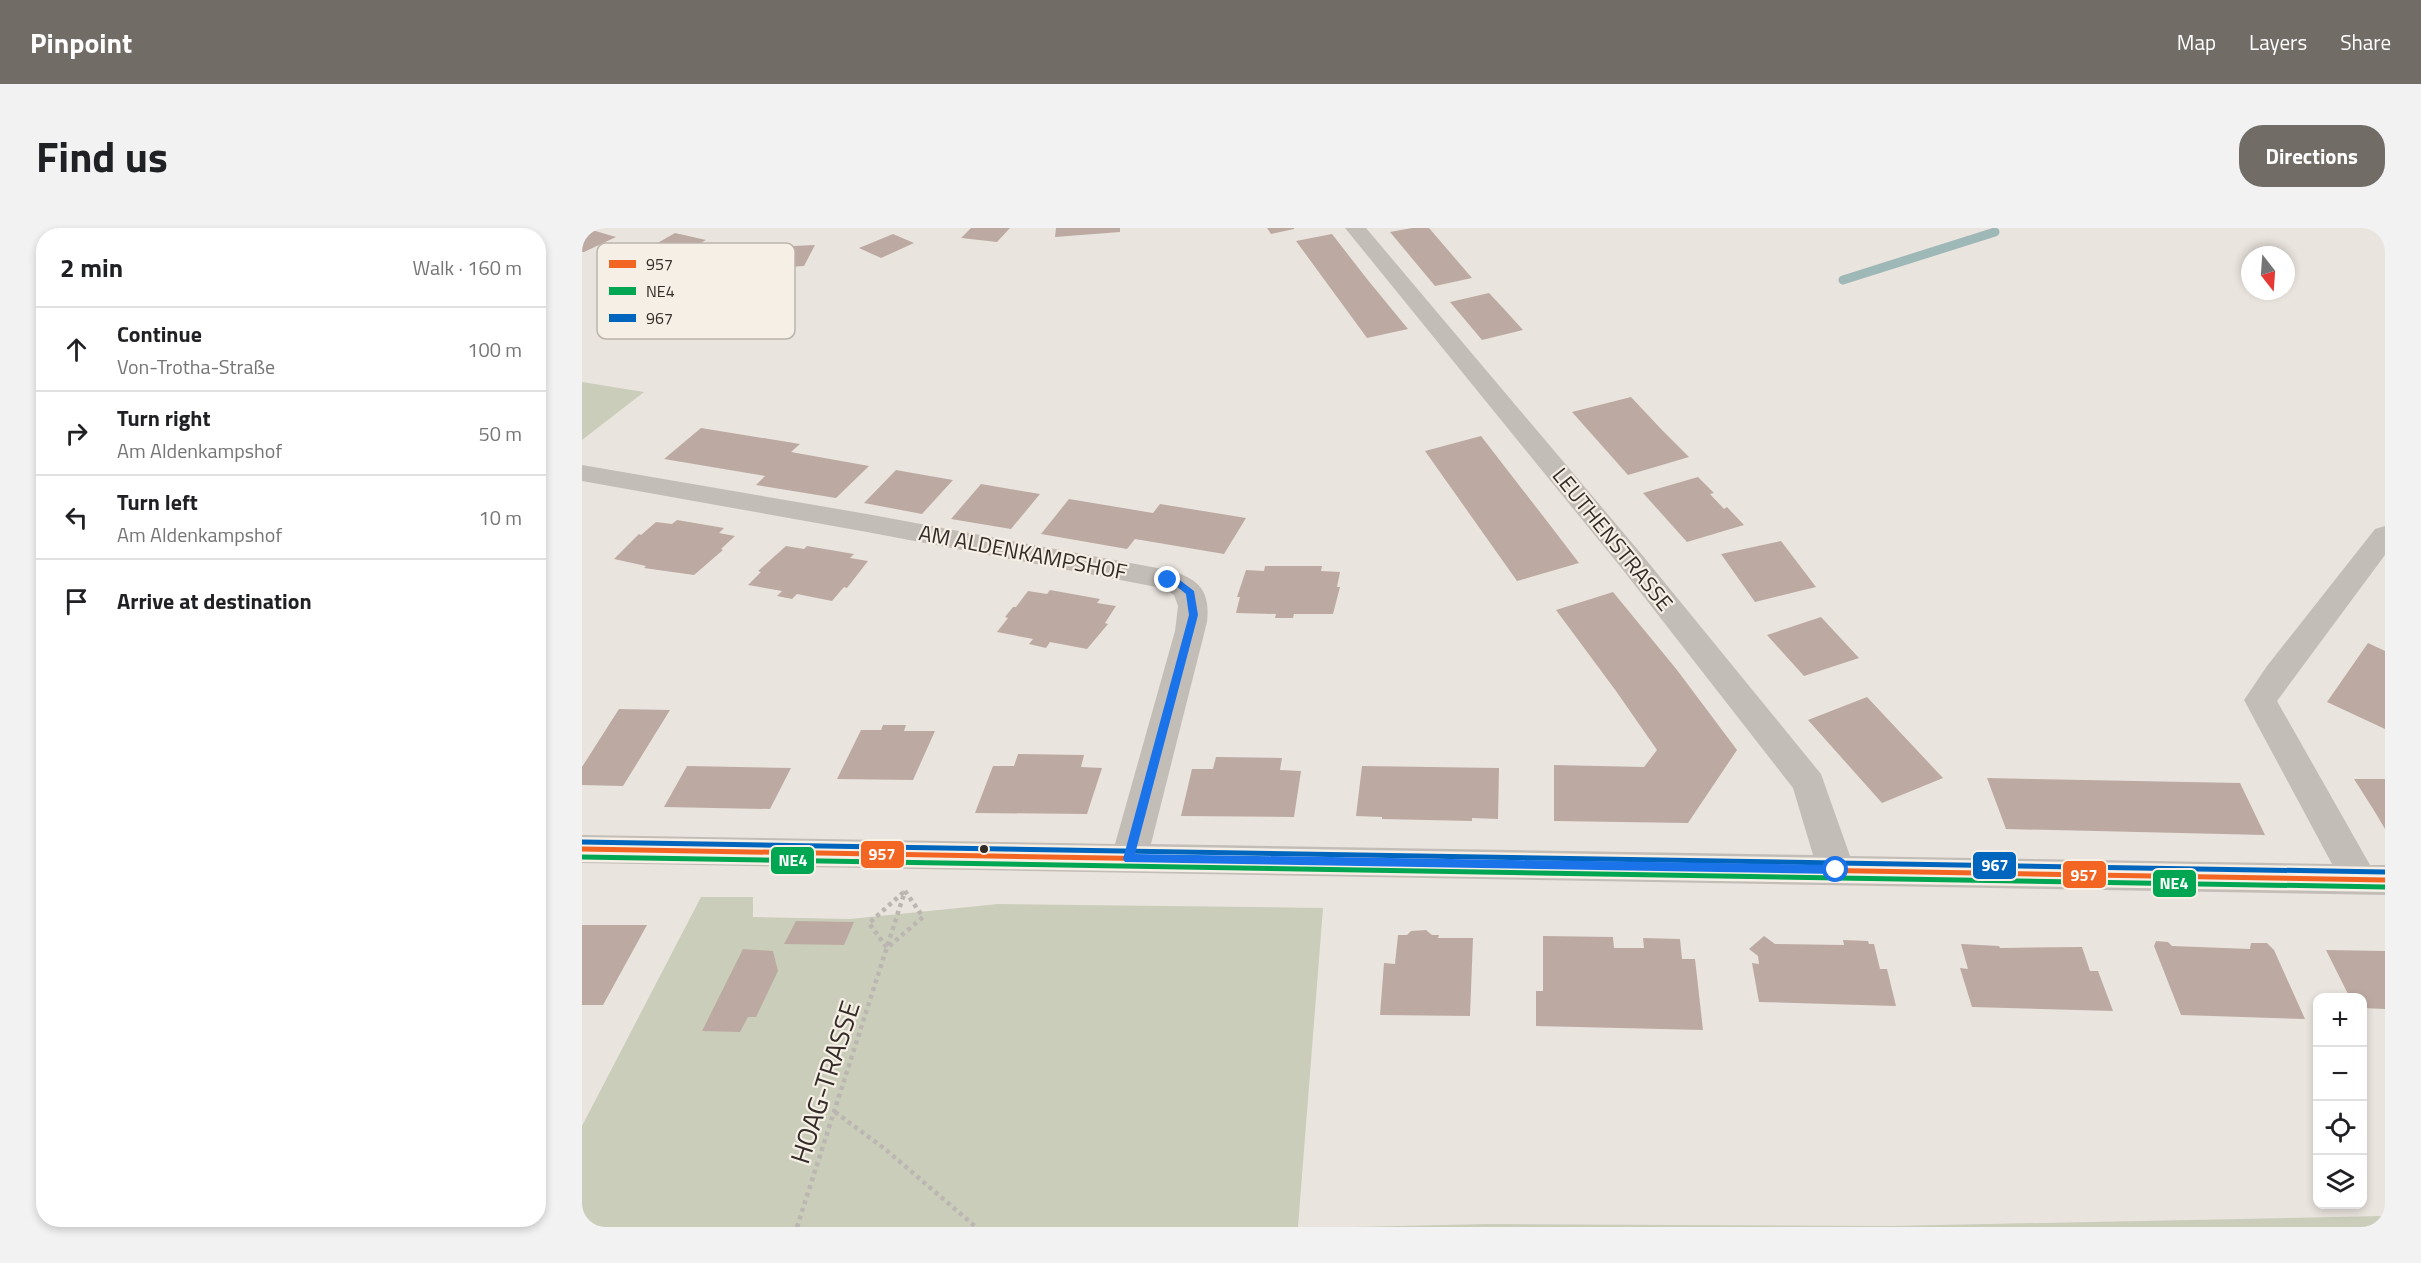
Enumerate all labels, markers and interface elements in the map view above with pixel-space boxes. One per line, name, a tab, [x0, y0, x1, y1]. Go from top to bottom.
text: Pinpoint	[30, 21, 132, 64]
text: Map	[2177, 26, 2216, 58]
text: Layers	[2249, 26, 2307, 58]
text: Share	[2340, 26, 2391, 58]
text: Find us	[36, 124, 168, 188]
button: Directions	[2239, 125, 2385, 187]
legend	[597, 243, 795, 339]
north arrow	[2241, 246, 2295, 300]
text: 2 min	[60, 248, 123, 287]
text: Walk · 160 m	[413, 252, 522, 283]
text: 957	[646, 252, 673, 276]
text: NE4	[646, 279, 675, 303]
text: 967	[646, 306, 673, 330]
text: Continue	[117, 317, 202, 351]
icon: ahead	[60, 333, 93, 366]
text: 100 m	[467, 334, 522, 365]
text: Von-Trotha-Straße	[117, 351, 275, 382]
text: Turn right	[117, 401, 211, 435]
icon: right	[60, 417, 93, 450]
text: 50 m	[478, 418, 522, 449]
text: Am Aldenkampshof	[117, 435, 282, 466]
street label: LEUTHENSTRASSE	[1544, 460, 1682, 618]
text: Turn left	[117, 485, 198, 519]
icon: left	[60, 501, 93, 534]
text: 10 m	[478, 502, 522, 533]
street label: AM ALDENKAMPSHOF	[916, 515, 1130, 589]
text: Am Aldenkampshof	[117, 519, 282, 550]
route end	[1154, 566, 1180, 592]
text: Arrive at destination	[117, 584, 312, 618]
icon: arrive	[60, 585, 93, 618]
line badge: 957	[860, 840, 905, 869]
text: 957	[869, 842, 895, 866]
unlabelled marker	[978, 843, 990, 855]
line badge: NE4	[770, 846, 815, 875]
text: NE4	[779, 848, 807, 872]
line badge: 967	[1972, 851, 2017, 880]
text: 967	[1982, 853, 2008, 877]
route start	[1822, 856, 1848, 882]
line badge: 957	[2062, 860, 2107, 889]
text: 957	[2071, 863, 2097, 887]
line badge: NE4	[2152, 869, 2197, 898]
text: NE4	[2160, 871, 2188, 895]
map controls	[2313, 993, 2367, 1209]
button: +	[2313, 993, 2367, 1047]
street label: HOAG-TRASSE	[778, 995, 870, 1169]
button: −	[2313, 1047, 2367, 1101]
button: locate	[2313, 1101, 2367, 1155]
button: layers	[2313, 1155, 2367, 1209]

